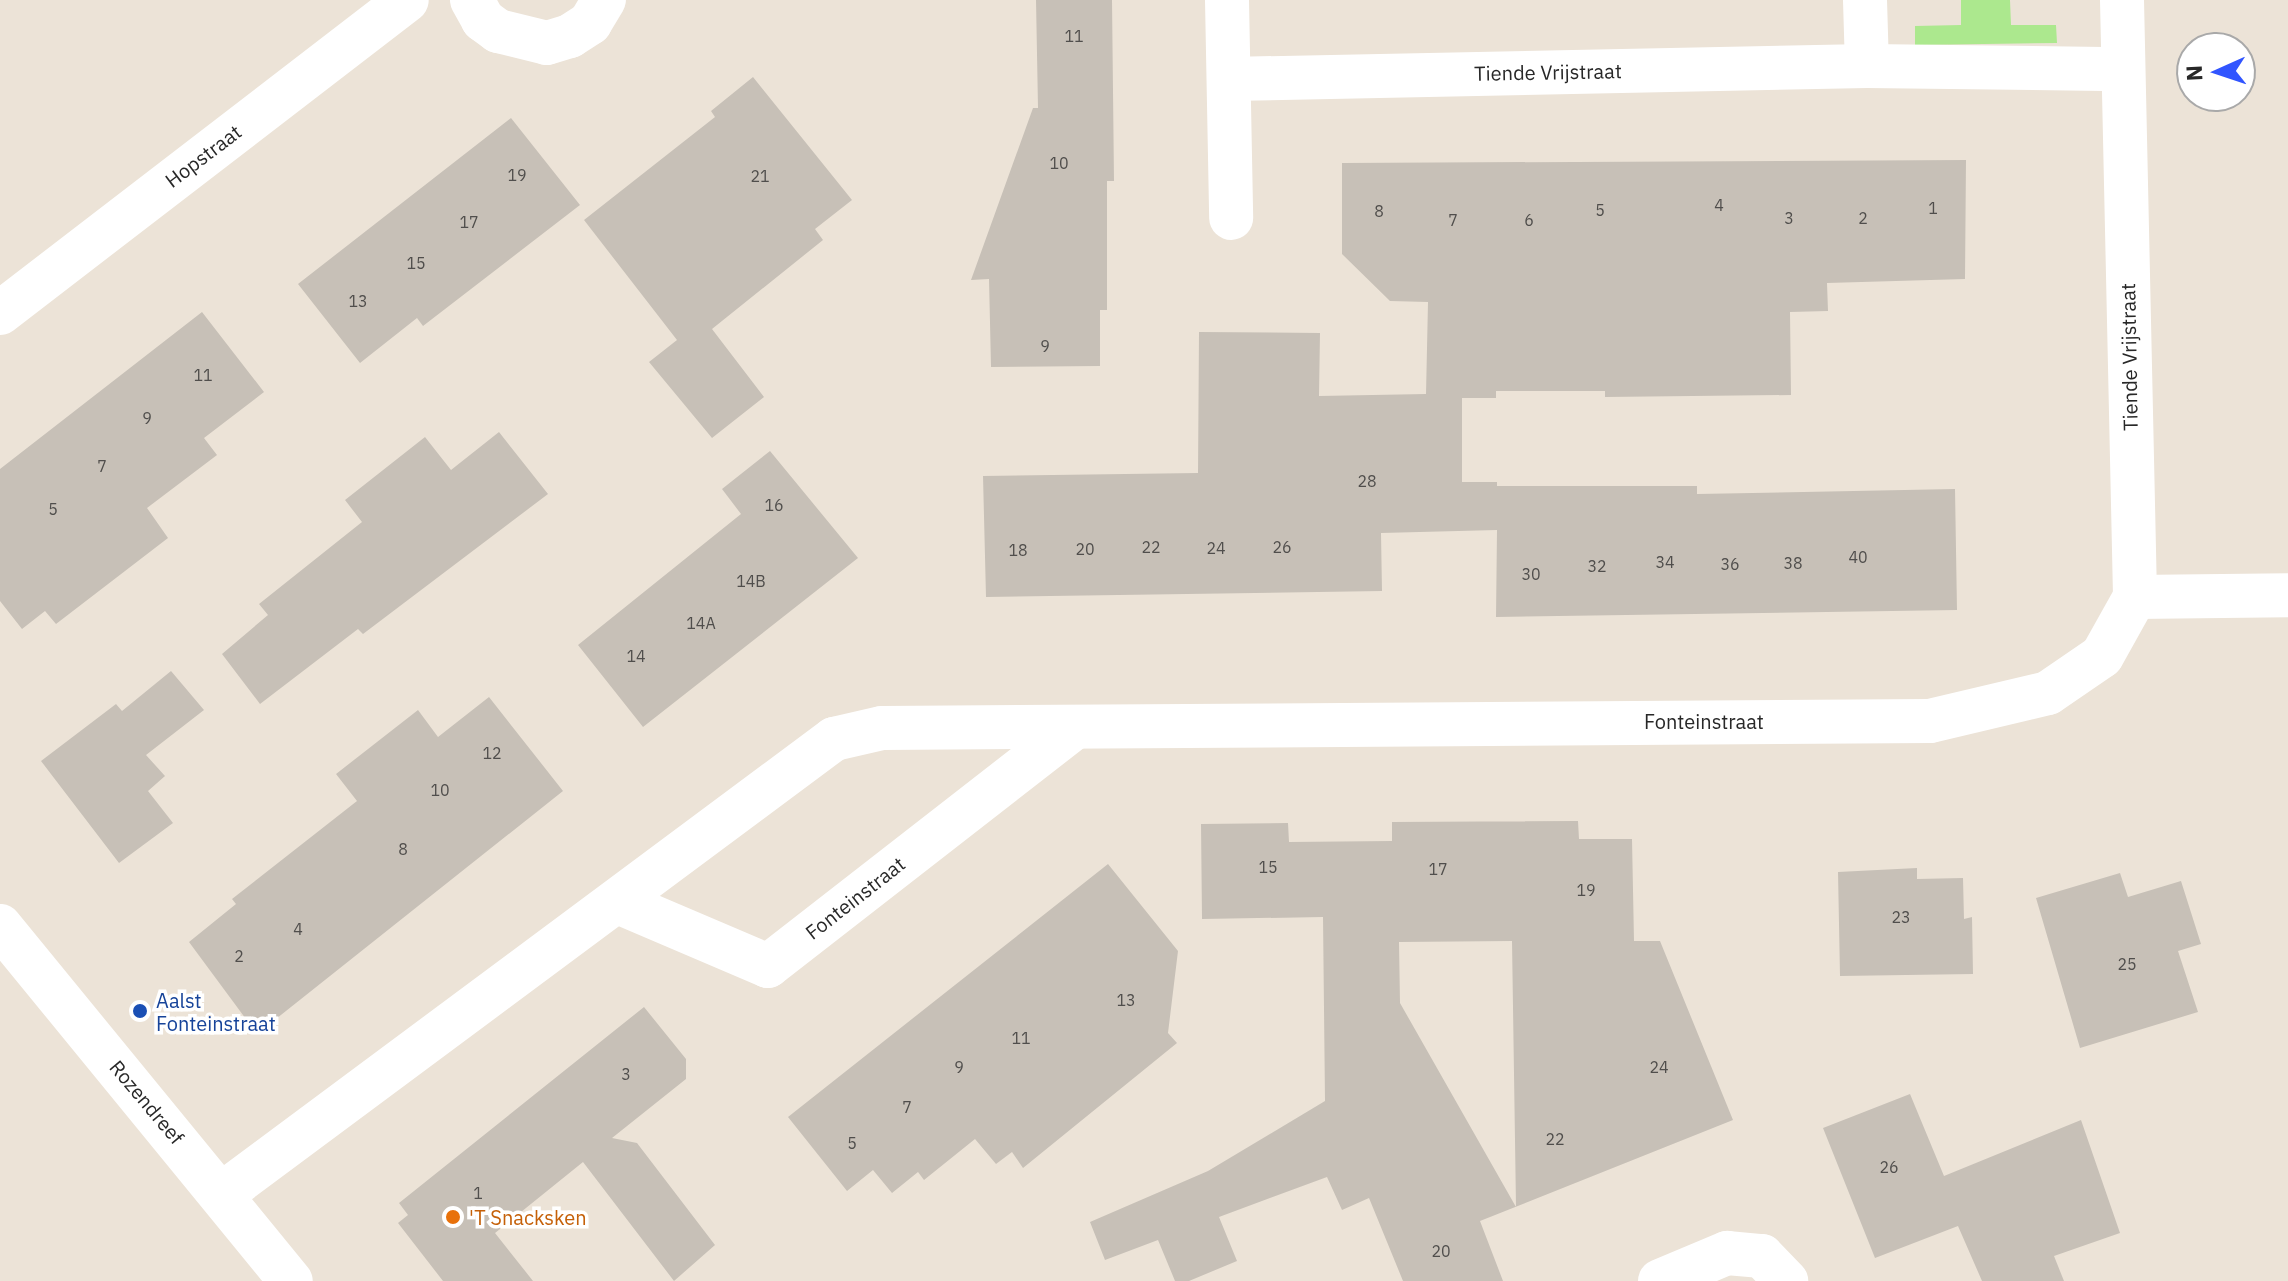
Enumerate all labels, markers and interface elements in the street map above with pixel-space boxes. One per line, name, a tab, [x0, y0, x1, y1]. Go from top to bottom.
house number: 11	[1064, 26, 1084, 46]
north arrow	[2176, 32, 2256, 112]
street label: Tiende Vrijstraat	[1474, 59, 1622, 85]
text: N	[2179, 64, 2208, 82]
street label: Hopstraat	[160, 120, 246, 192]
house number: 10	[1049, 153, 1069, 173]
house number: 19	[507, 165, 527, 185]
house number: 21	[750, 166, 770, 186]
house number: 4	[1714, 195, 1724, 215]
house number: 1	[1928, 198, 1938, 218]
house number: 5	[1595, 200, 1605, 220]
house number: 8	[1374, 201, 1384, 221]
house number: 3	[1784, 208, 1794, 228]
house number: 2	[1858, 208, 1868, 228]
house number: 7	[1448, 210, 1458, 230]
house number: 6	[1524, 210, 1534, 230]
house number: 17	[459, 212, 479, 232]
house number: 15	[406, 253, 426, 273]
street label: Tiende Vrijstraat	[2116, 283, 2142, 431]
house number: 13	[348, 291, 368, 311]
house number: 9	[1040, 336, 1050, 356]
house number: 11	[193, 365, 213, 385]
house number: 9	[142, 408, 152, 428]
house number: 7	[97, 456, 107, 476]
house number: 28	[1357, 471, 1377, 491]
house number: 16	[764, 495, 784, 515]
house number: 5	[48, 499, 58, 519]
house number: 22	[1141, 537, 1161, 557]
house number: 26	[1272, 537, 1292, 557]
house number: 24	[1206, 538, 1226, 558]
house number: 20	[1075, 539, 1095, 559]
house number: 18	[1008, 540, 1028, 560]
house number: 40	[1848, 547, 1868, 567]
house number: 34	[1655, 552, 1675, 572]
house number: 38	[1783, 553, 1803, 573]
house number: 36	[1720, 554, 1740, 574]
house number: 32	[1587, 556, 1607, 576]
house number: 30	[1521, 564, 1541, 584]
house number: 14B	[736, 571, 766, 591]
house number: 14A	[686, 613, 716, 633]
house number: 14	[626, 646, 646, 666]
street label: Fonteinstraat	[1644, 709, 1764, 733]
house number: 12	[482, 743, 502, 763]
house number: 10	[430, 780, 450, 800]
house number: 8	[398, 839, 408, 859]
street label: Fonteinstraat	[800, 852, 910, 944]
house number: 15	[1258, 857, 1278, 877]
house number: 17	[1428, 859, 1448, 879]
house number: 19	[1576, 880, 1596, 900]
house number: 23	[1891, 907, 1911, 927]
house number: 4	[293, 919, 303, 939]
house number: 2	[234, 946, 244, 966]
house number: 25	[2117, 954, 2137, 974]
place label: Aalst Fonteinstraat	[156, 988, 276, 1035]
house number: 13	[1116, 990, 1136, 1010]
marker: Aalst Fonteinstraat	[131, 1002, 149, 1020]
house number: 11	[1011, 1028, 1031, 1048]
street label: Rozendreef	[105, 1055, 189, 1149]
house number: 9	[954, 1057, 964, 1077]
house number: 24	[1649, 1057, 1669, 1077]
house number: 3	[621, 1064, 631, 1084]
house number: 7	[902, 1097, 912, 1117]
house number: 22	[1545, 1129, 1565, 1149]
house number: 5	[847, 1133, 857, 1153]
house number: 26	[1879, 1157, 1899, 1177]
house number: 1	[473, 1183, 483, 1203]
place label: 'T Snacksken	[469, 1205, 587, 1229]
marker: 'T Snacksken	[444, 1208, 462, 1226]
house number: 20	[1431, 1241, 1451, 1261]

